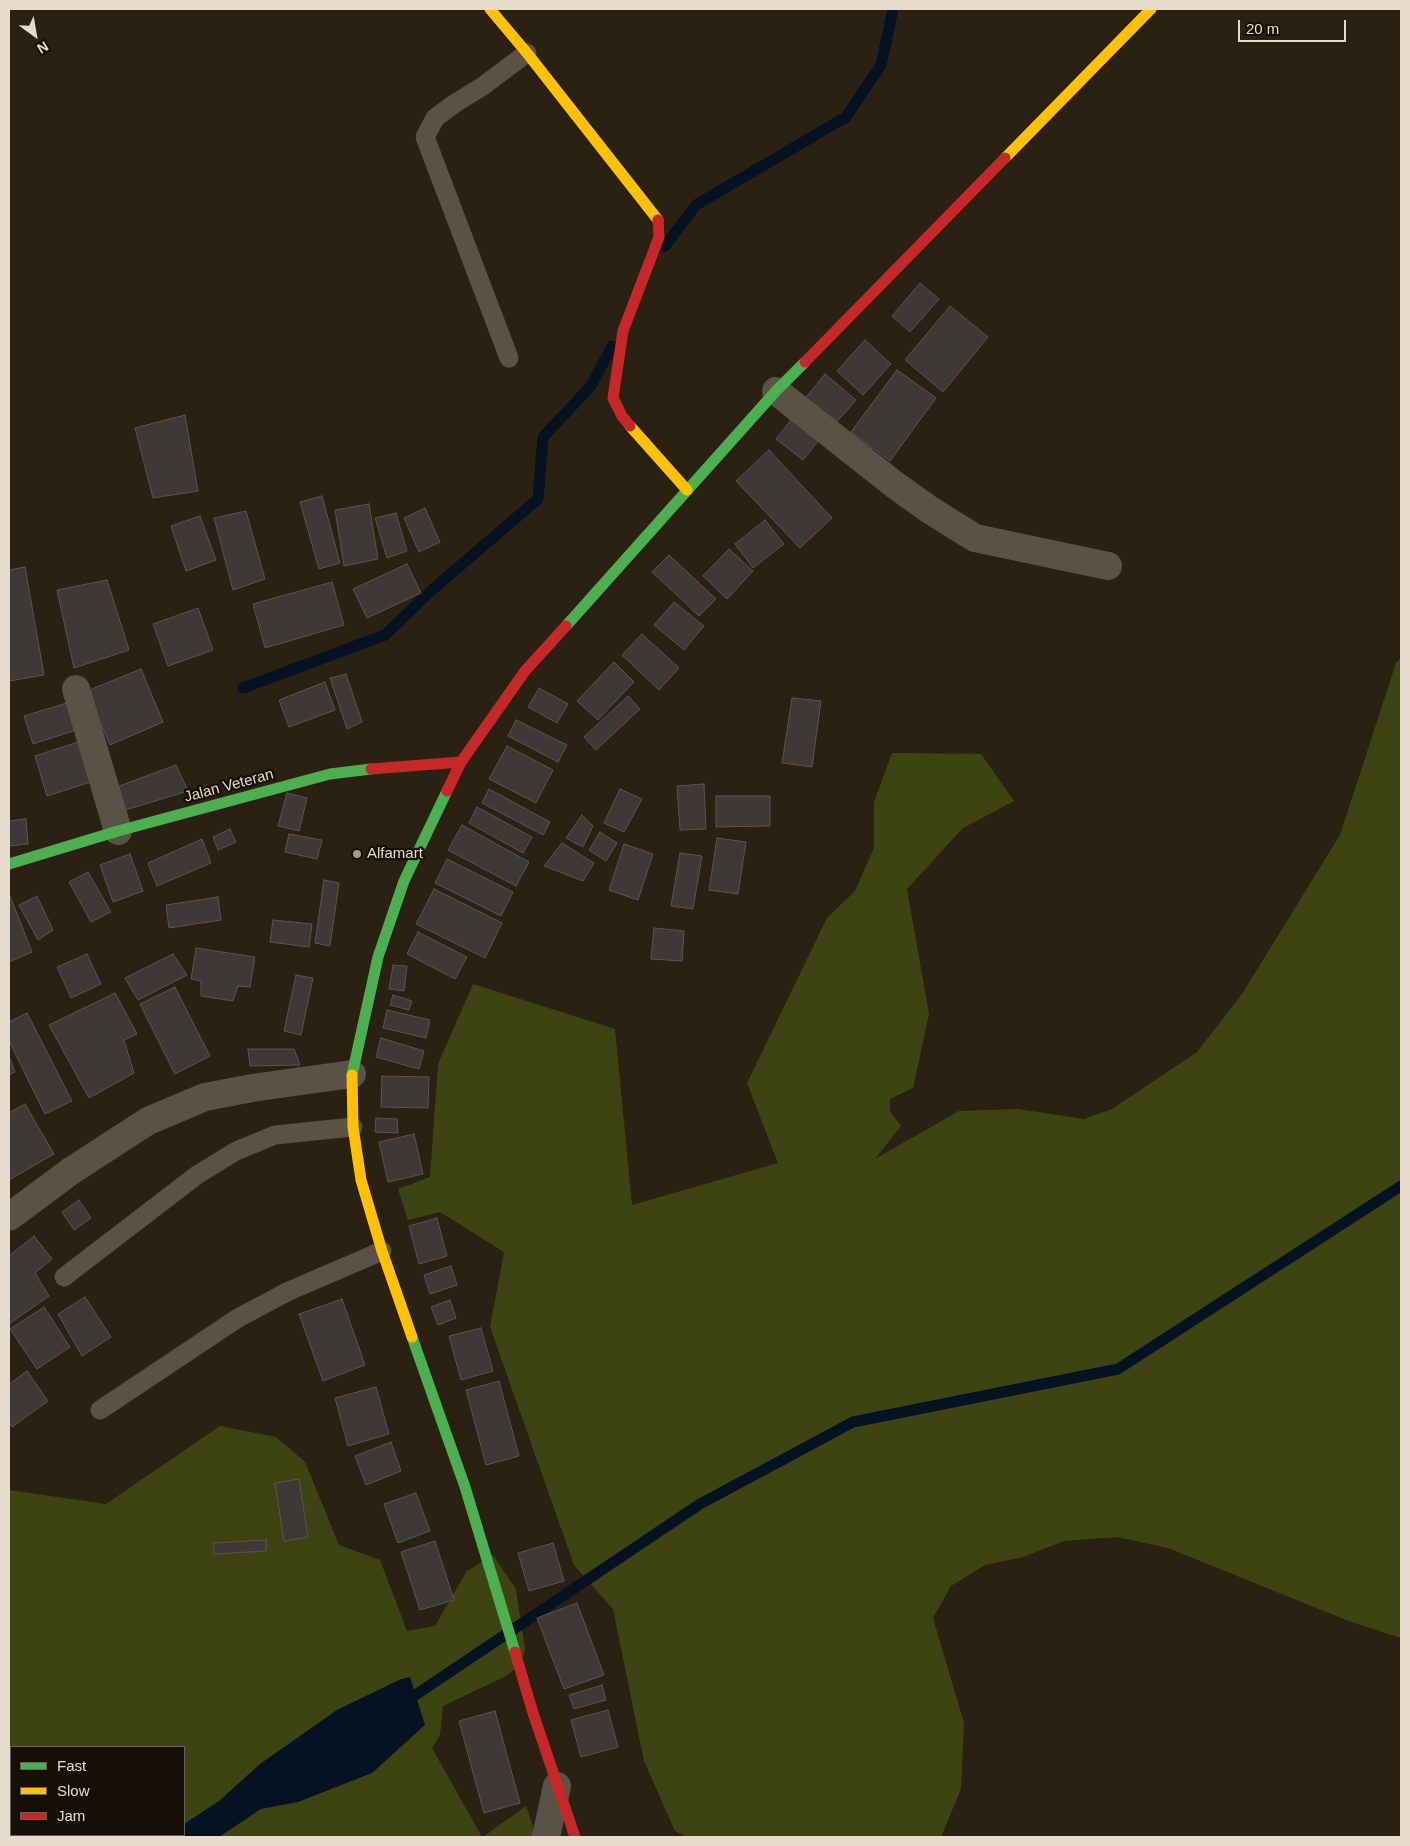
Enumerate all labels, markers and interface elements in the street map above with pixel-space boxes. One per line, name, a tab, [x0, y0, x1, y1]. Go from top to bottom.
north arrow	[10, 10, 60, 60]
scale bar	[1240, 10, 1348, 42]
text: 20 m	[1246, 20, 1279, 37]
text: N	[34, 38, 51, 57]
street label: Jalan Veteran	[182, 765, 276, 807]
place label: Alfamart	[367, 845, 423, 863]
marker: Alfamart	[351, 848, 363, 860]
legend	[10, 1746, 185, 1836]
text: Fast	[57, 1757, 86, 1774]
text: Slow	[57, 1782, 90, 1799]
text: Jam	[57, 1807, 85, 1824]

